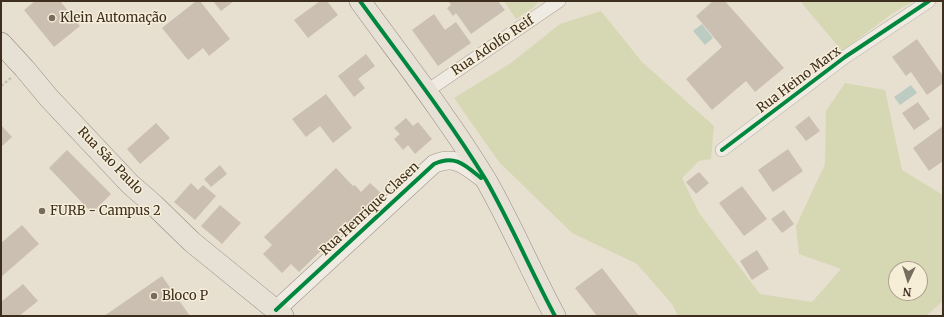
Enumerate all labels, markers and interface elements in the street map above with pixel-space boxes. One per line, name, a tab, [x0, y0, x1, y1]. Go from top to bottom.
place label: Klein Automação	[60, 10, 167, 26]
marker: Klein Automação	[47, 13, 57, 23]
street label: Rua Adolfo Reif	[449, 13, 537, 79]
street label: Rua Heino Marx	[754, 43, 844, 117]
street label: Rua São Paulo	[74, 124, 146, 198]
street label: Rua Henrique Clasen	[317, 159, 423, 259]
place label: FURB - Campus 2	[50, 203, 161, 219]
marker: FURB - Campus 2	[37, 206, 47, 216]
north arrow	[888, 261, 928, 301]
text: N	[902, 285, 912, 299]
place label: Bloco P	[162, 288, 208, 304]
marker: Bloco P	[149, 291, 159, 301]

